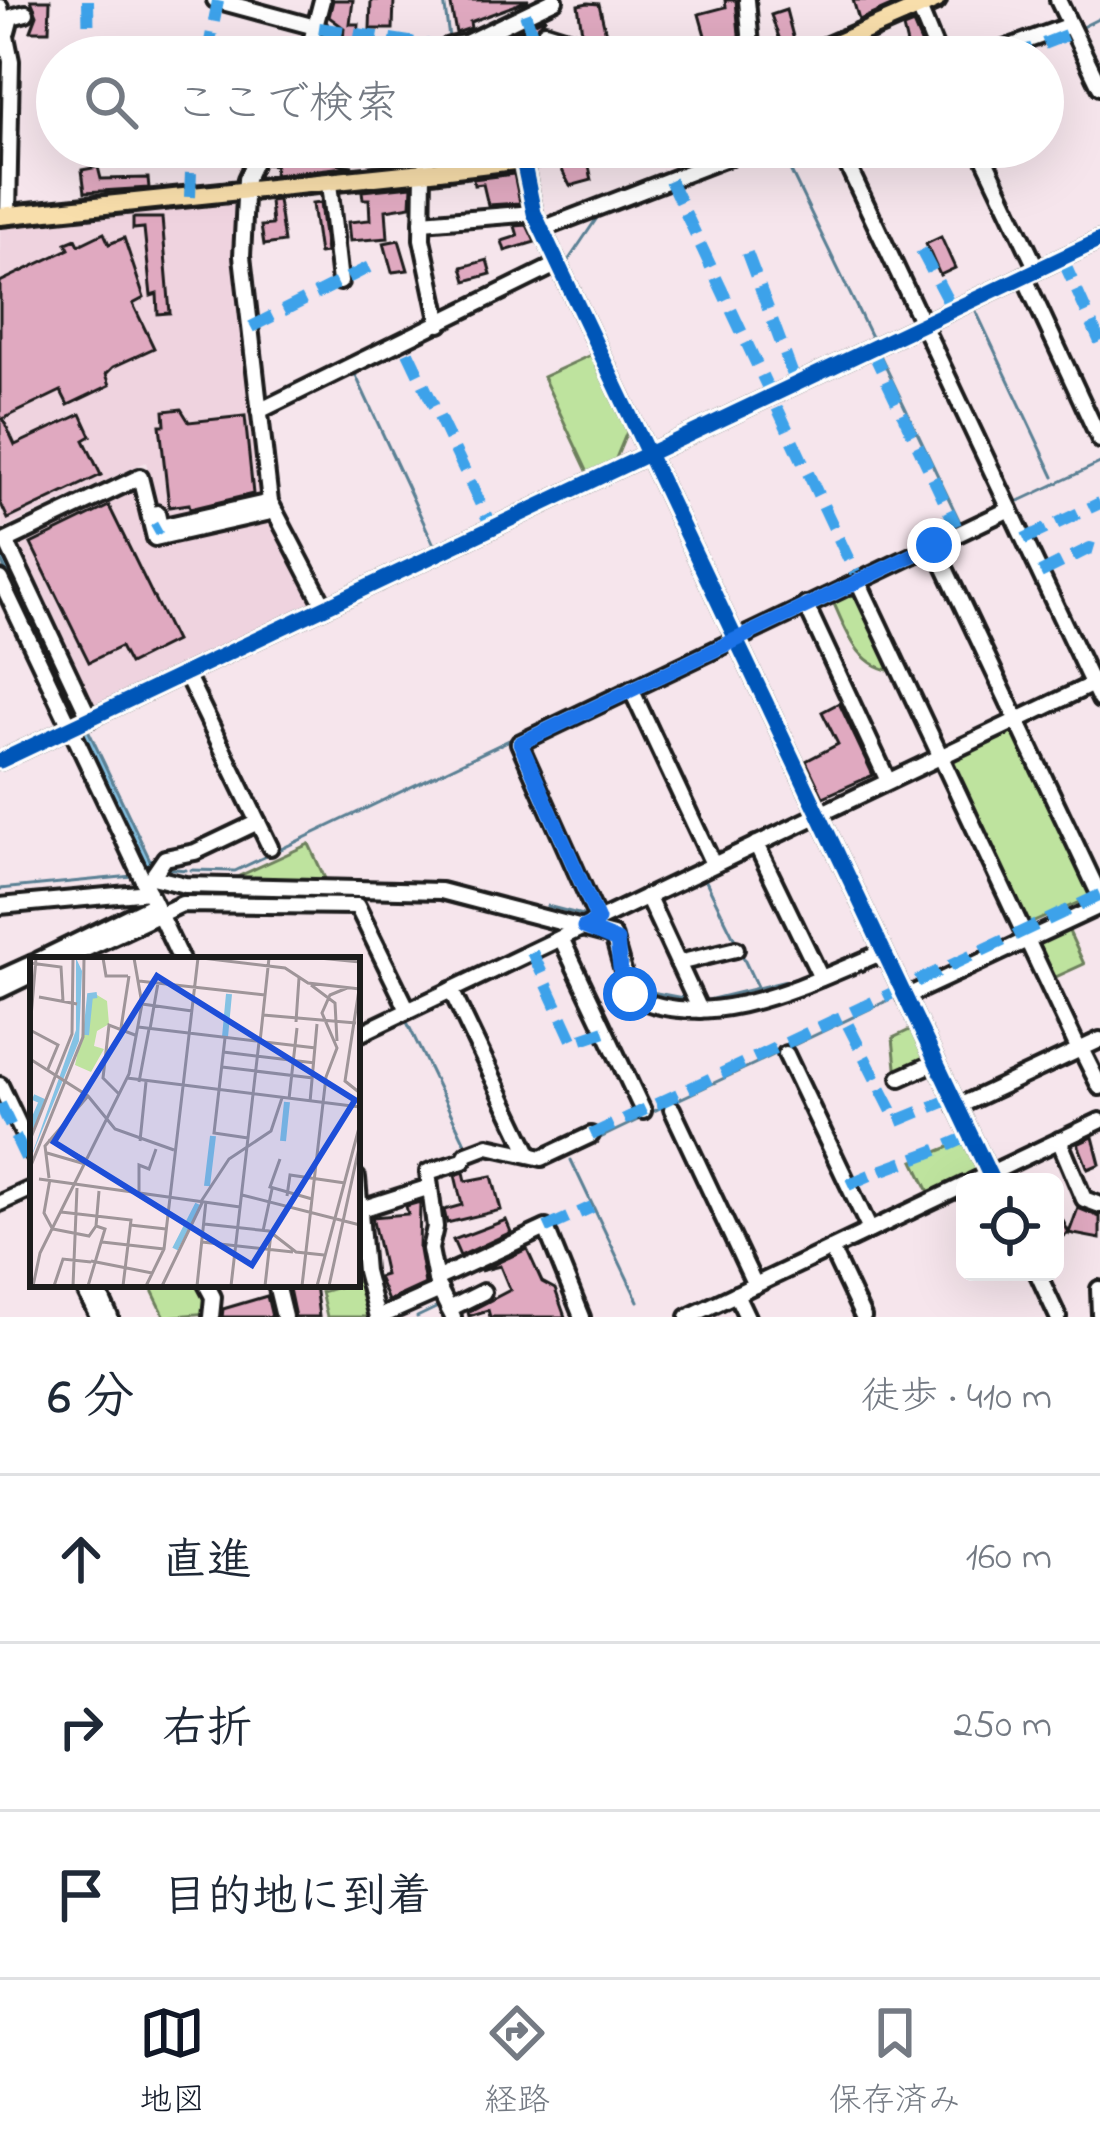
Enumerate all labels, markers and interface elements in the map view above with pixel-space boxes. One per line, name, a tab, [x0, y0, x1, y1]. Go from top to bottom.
search box	[36, 36, 1064, 168]
icon: search	[78, 69, 144, 135]
text: ここで検索	[174, 73, 399, 139]
route end	[907, 518, 961, 572]
inset map	[30, 957, 360, 1287]
route start	[603, 967, 657, 1021]
map controls	[956, 1173, 1064, 1281]
button: locate	[956, 1173, 1064, 1281]
text: 6 分	[48, 1362, 134, 1437]
text: 徒歩 · 410 m	[861, 1370, 1052, 1427]
icon: ahead	[48, 1526, 114, 1592]
text: 直進	[162, 1530, 252, 1596]
text: 160 m	[966, 1530, 1052, 1587]
icon: right	[48, 1694, 114, 1760]
text: 右折	[162, 1698, 252, 1764]
text: 250 m	[953, 1698, 1052, 1755]
icon: arrive	[48, 1862, 114, 1928]
text: 目的地に到着	[162, 1866, 432, 1932]
tab: 地図	[139, 2000, 205, 2126]
tab: 経路	[484, 2000, 550, 2126]
tab: 保存済み	[829, 2000, 961, 2126]

